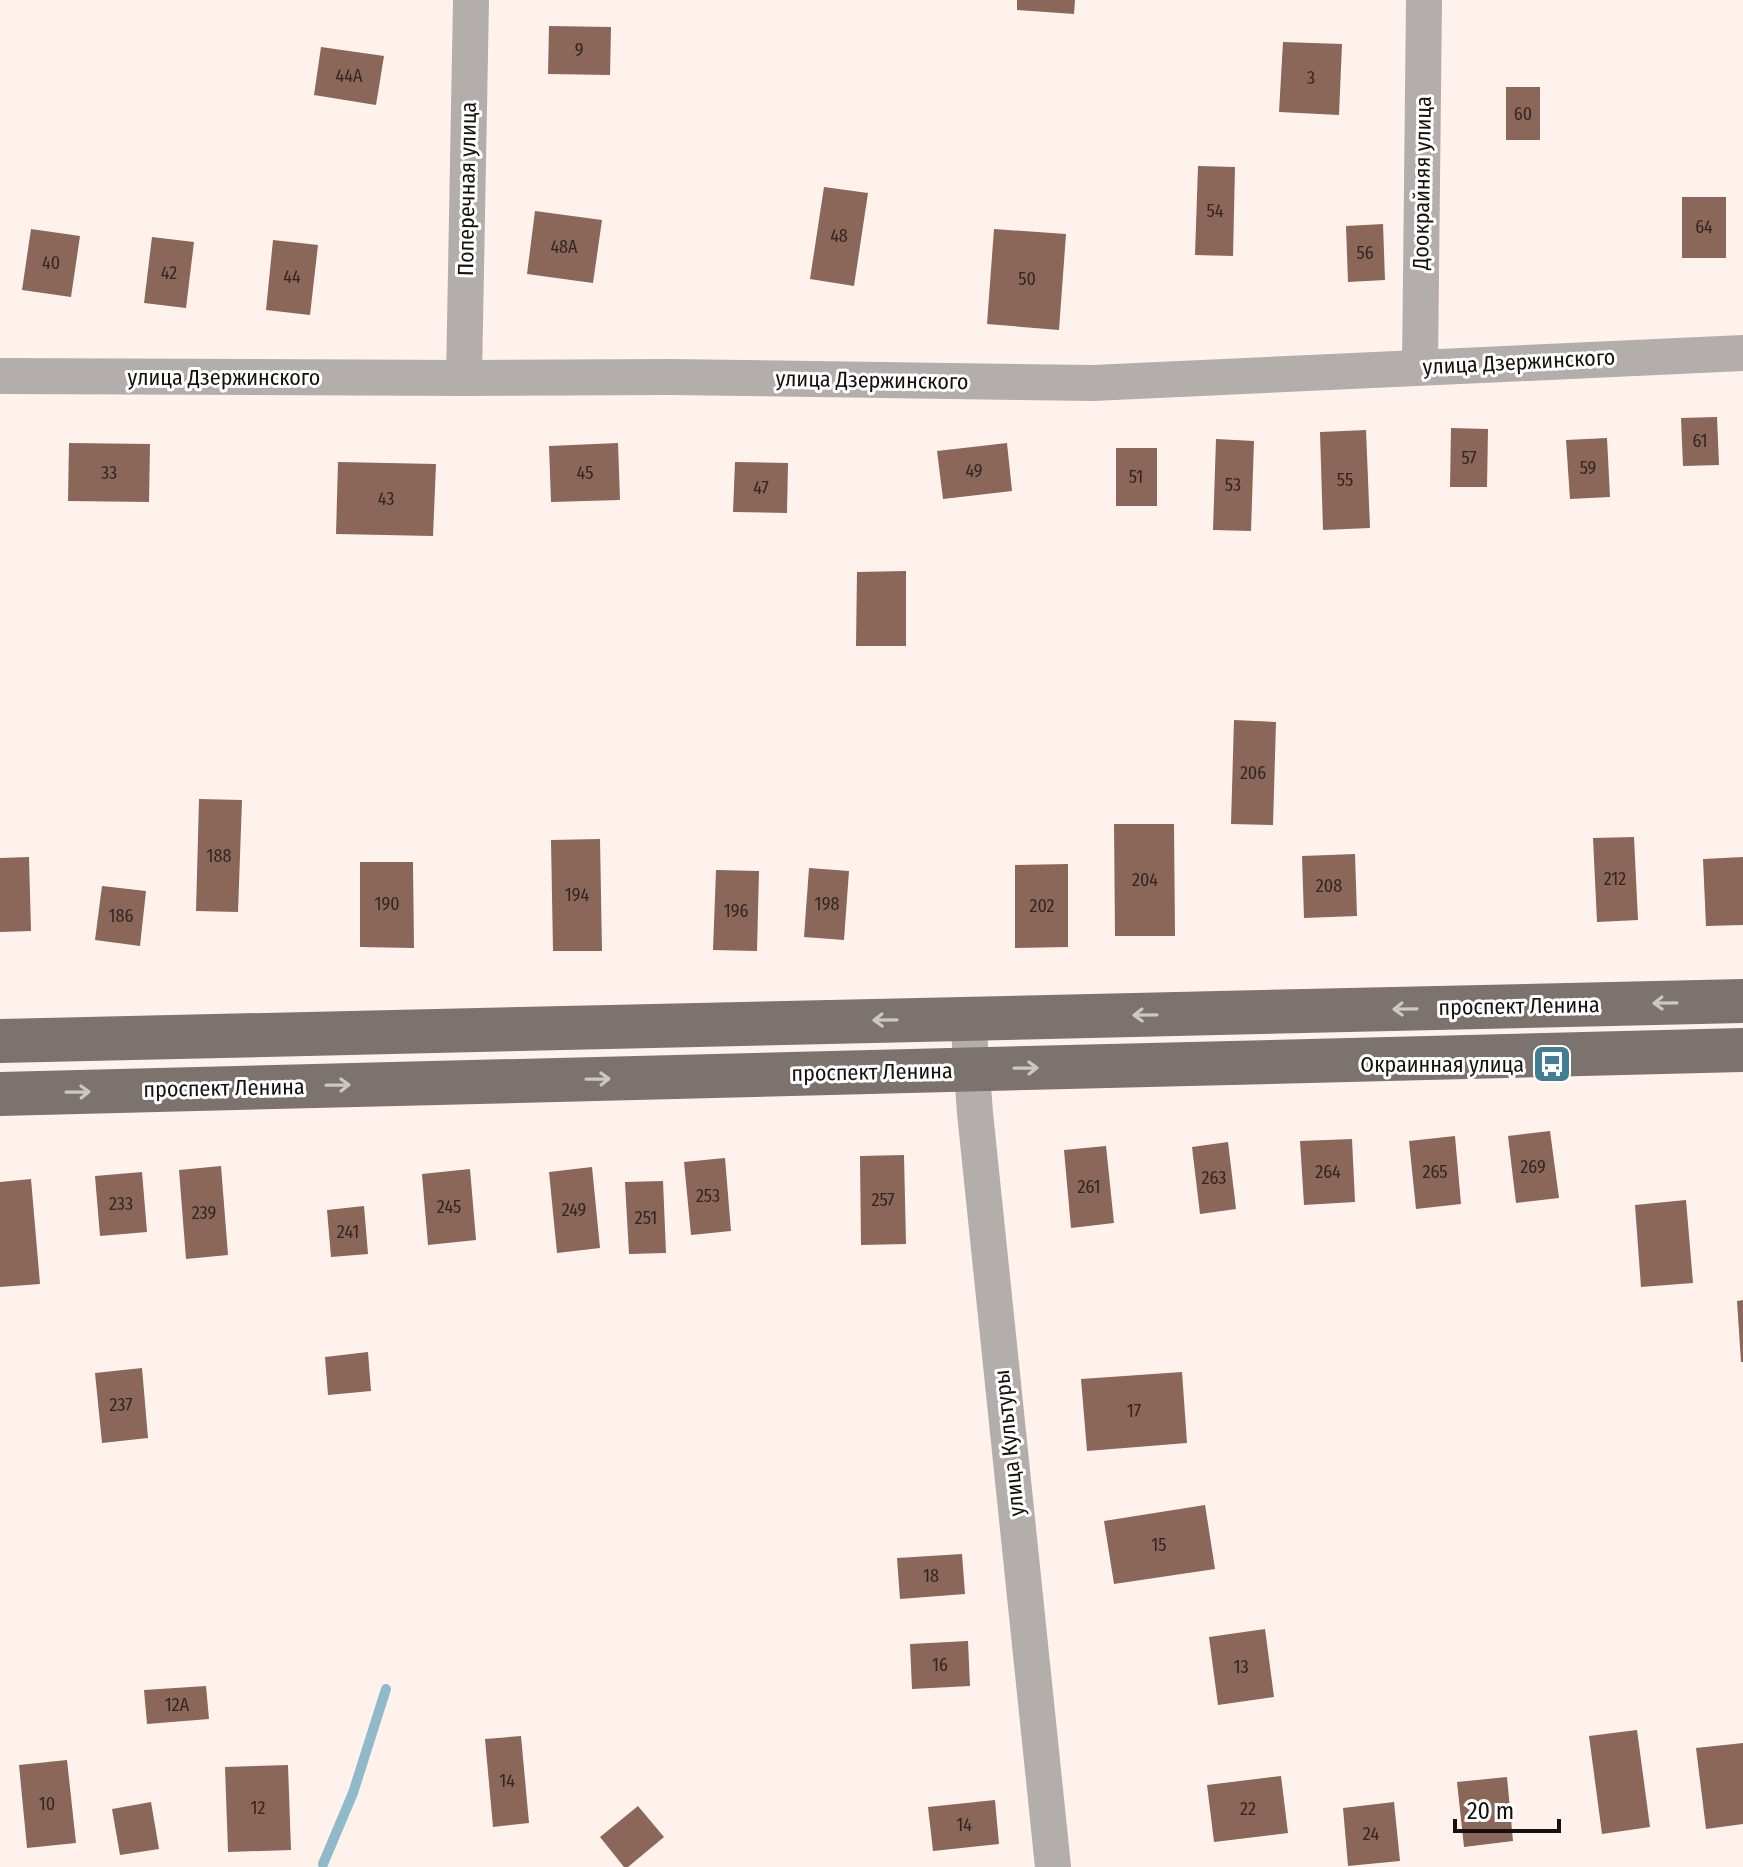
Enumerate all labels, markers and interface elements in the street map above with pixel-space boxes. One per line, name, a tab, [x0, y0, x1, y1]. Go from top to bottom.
house number: 9	[575, 39, 583, 61]
house number: 44А	[336, 65, 363, 87]
house number: 3	[1307, 67, 1315, 89]
street label: Доокрайняя улица	[1407, 96, 1437, 271]
street label: Поперечная улица	[452, 102, 482, 276]
house number: 60	[1514, 103, 1532, 125]
house number: 54	[1207, 200, 1224, 222]
house number: 64	[1695, 216, 1713, 238]
house number: 48	[830, 225, 848, 247]
house number: 48А	[550, 236, 578, 258]
house number: 56	[1356, 242, 1374, 264]
house number: 40	[42, 252, 60, 274]
house number: 42	[161, 262, 177, 284]
house number: 44	[283, 266, 301, 288]
house number: 50	[1018, 268, 1036, 290]
street label: улица Дзержинского	[1422, 343, 1616, 381]
street label: улица Дзержинского	[128, 364, 320, 391]
street label: улица Дзержинского	[775, 365, 969, 395]
house number: 61	[1692, 430, 1708, 452]
house number: 57	[1461, 447, 1477, 469]
house number: 59	[1580, 457, 1596, 479]
house number: 49	[965, 460, 983, 482]
house number: 33	[101, 462, 117, 484]
house number: 45	[577, 462, 593, 484]
house number: 51	[1129, 466, 1143, 488]
house number: 55	[1337, 469, 1353, 491]
house number: 53	[1225, 474, 1241, 496]
house number: 47	[753, 477, 769, 499]
house number: 43	[378, 488, 394, 510]
house number: 206	[1240, 762, 1266, 784]
house number: 188	[206, 845, 232, 867]
house number: 212	[1604, 868, 1626, 890]
house number: 204	[1132, 869, 1158, 891]
house number: 208	[1316, 875, 1342, 897]
house number: 194	[565, 884, 589, 906]
house number: 190	[374, 893, 400, 915]
house number: 198	[815, 893, 839, 915]
house number: 202	[1029, 895, 1055, 917]
house number: 196	[724, 900, 748, 922]
house number: 186	[109, 905, 134, 927]
street label: проспект Ленина	[1438, 991, 1600, 1021]
one-way arrow	[1652, 995, 1679, 1010]
one-way arrow	[1392, 1001, 1419, 1016]
one-way arrow	[1132, 1007, 1159, 1022]
one-way arrow	[872, 1013, 899, 1028]
bus stop icon: Окраинная улица	[1531, 1043, 1573, 1085]
place label: Окраинная улица	[1360, 1051, 1524, 1078]
street label: проспект Ленина	[791, 1057, 953, 1087]
one-way arrow	[1012, 1060, 1039, 1075]
one-way arrow	[584, 1071, 611, 1086]
street label: проспект Ленина	[143, 1073, 305, 1103]
one-way arrow	[324, 1078, 351, 1093]
one-way arrow	[64, 1084, 91, 1099]
house number: 269	[1520, 1156, 1546, 1178]
house number: 264	[1315, 1161, 1341, 1183]
house number: 265	[1422, 1161, 1448, 1183]
house number: 263	[1202, 1167, 1226, 1189]
house number: 261	[1077, 1176, 1101, 1198]
house number: 253	[696, 1185, 720, 1207]
house number: 257	[871, 1189, 895, 1211]
house number: 233	[109, 1193, 133, 1215]
house number: 245	[437, 1196, 461, 1218]
house number: 249	[562, 1199, 586, 1221]
house number: 239	[192, 1202, 216, 1224]
house number: 251	[635, 1207, 657, 1229]
house number: 241	[337, 1221, 359, 1243]
street label: улица Культуры	[988, 1368, 1030, 1518]
house number: 237	[109, 1394, 133, 1416]
house number: 17	[1127, 1400, 1141, 1422]
house number: 15	[1151, 1534, 1167, 1556]
house number: 18	[923, 1565, 939, 1587]
house number: 16	[932, 1654, 948, 1676]
house number: 13	[1233, 1656, 1249, 1678]
house number: 12А	[165, 1694, 190, 1716]
house number: 14	[499, 1770, 515, 1792]
scale bar	[1455, 1783, 1559, 1833]
house number: 10	[39, 1793, 55, 1815]
house number: 12	[251, 1797, 266, 1819]
text: 20 m	[1467, 1797, 1514, 1825]
house number: 22	[1240, 1798, 1256, 1820]
house number: 14	[956, 1814, 972, 1836]
house number: 24	[1363, 1823, 1379, 1845]

